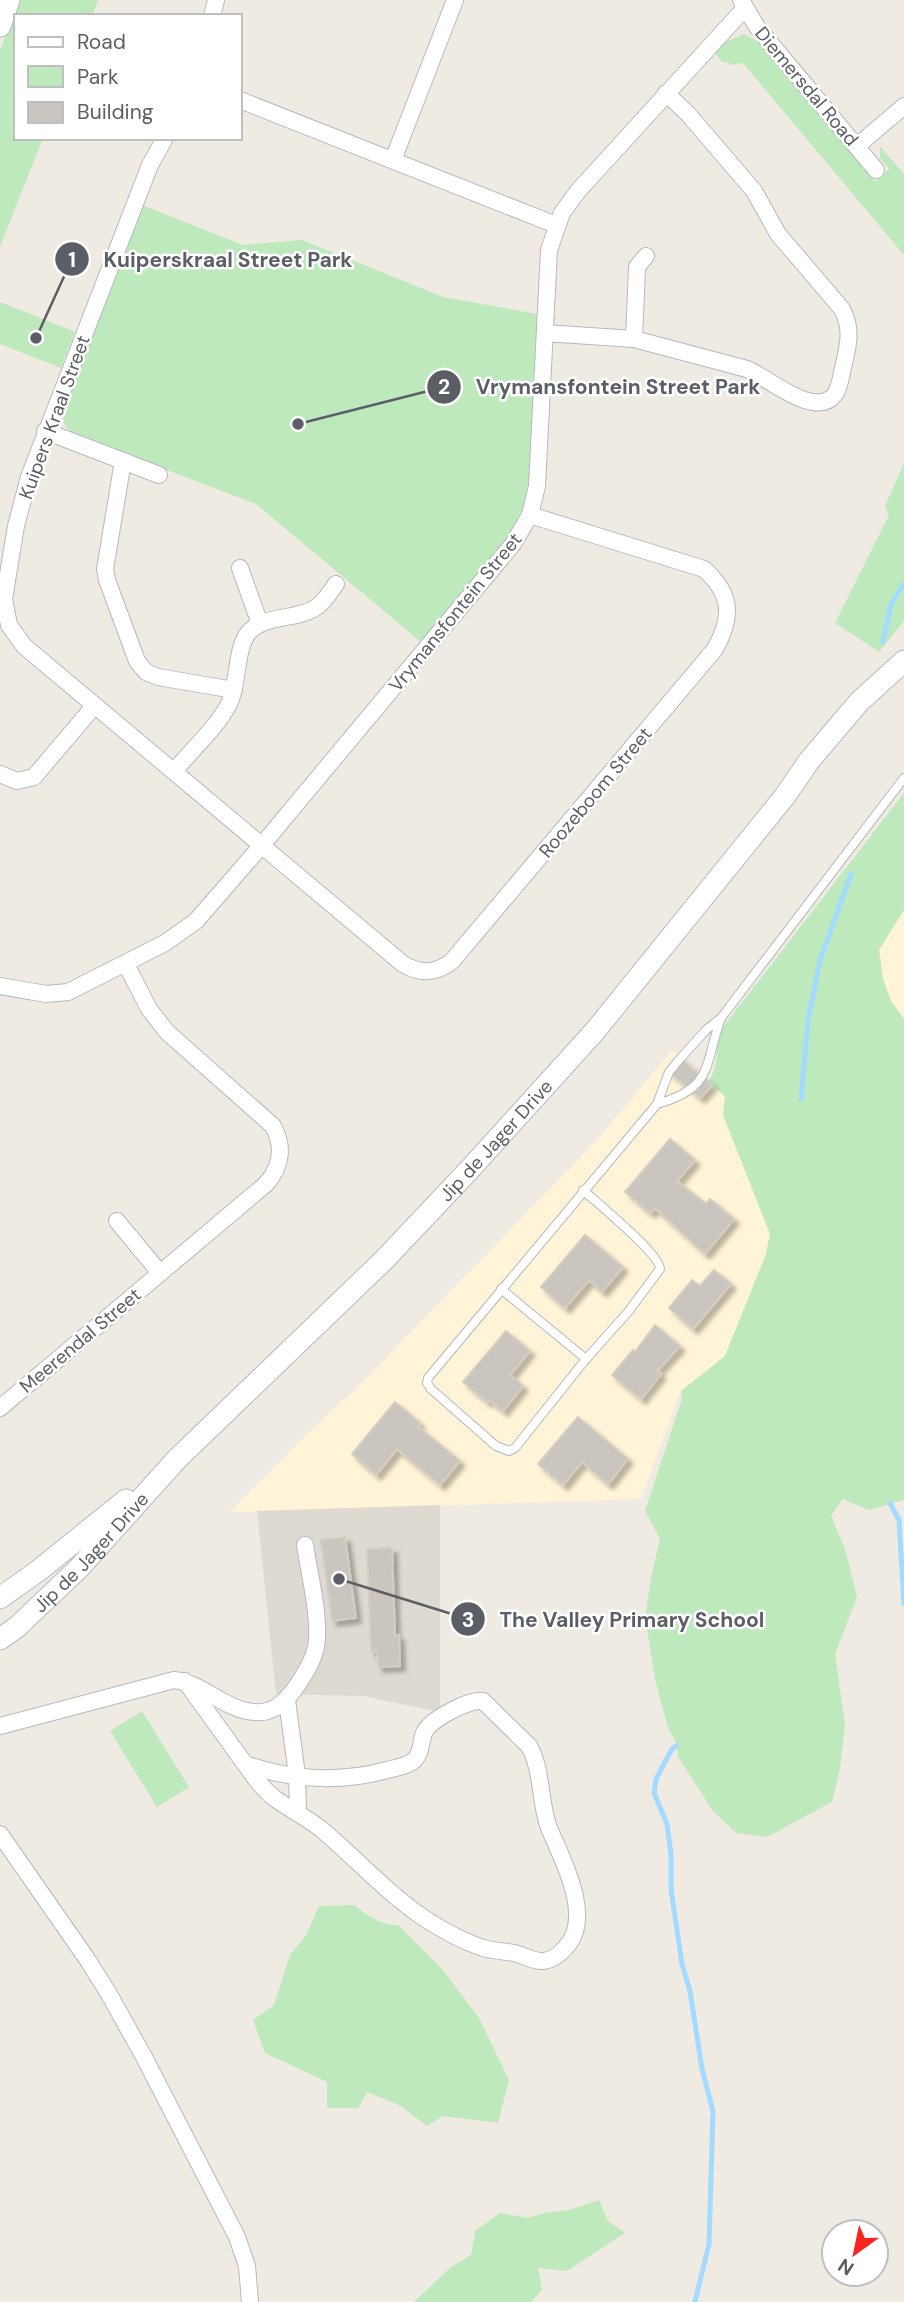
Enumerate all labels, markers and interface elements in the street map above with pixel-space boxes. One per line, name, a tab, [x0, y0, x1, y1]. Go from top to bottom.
legend	[14, 14, 242, 140]
street label: Diemersdal Road	[749, 21, 864, 151]
text: Road	[77, 28, 126, 56]
text: Park	[77, 63, 119, 91]
text: Building	[77, 98, 154, 126]
callout: Kuiperskraal Street Park	[54, 238, 366, 280]
text: 1	[68, 246, 76, 274]
text: Kuiperskraal Street Park	[104, 246, 352, 274]
street label: Kuipers Kraal Street	[13, 332, 96, 502]
callout: Vrymansfontein Street Park	[426, 366, 774, 408]
text: 2	[438, 373, 450, 401]
text: Vrymansfontein Street Park	[476, 373, 760, 401]
street label: Vrymansfontein Street	[383, 527, 527, 697]
street label: Roozeboom Street	[533, 722, 657, 863]
street label: Jip de Jager Drive	[434, 1074, 558, 1207]
street label: Meerendal Street	[14, 1282, 146, 1399]
street label: Jip de Jager Drive	[28, 1487, 154, 1618]
callout: The Valley Primary School	[451, 1598, 779, 1640]
text: 3	[462, 1606, 474, 1634]
text: The Valley Primary School	[500, 1606, 764, 1634]
north arrow	[820, 2218, 890, 2288]
text: N	[833, 2253, 859, 2281]

